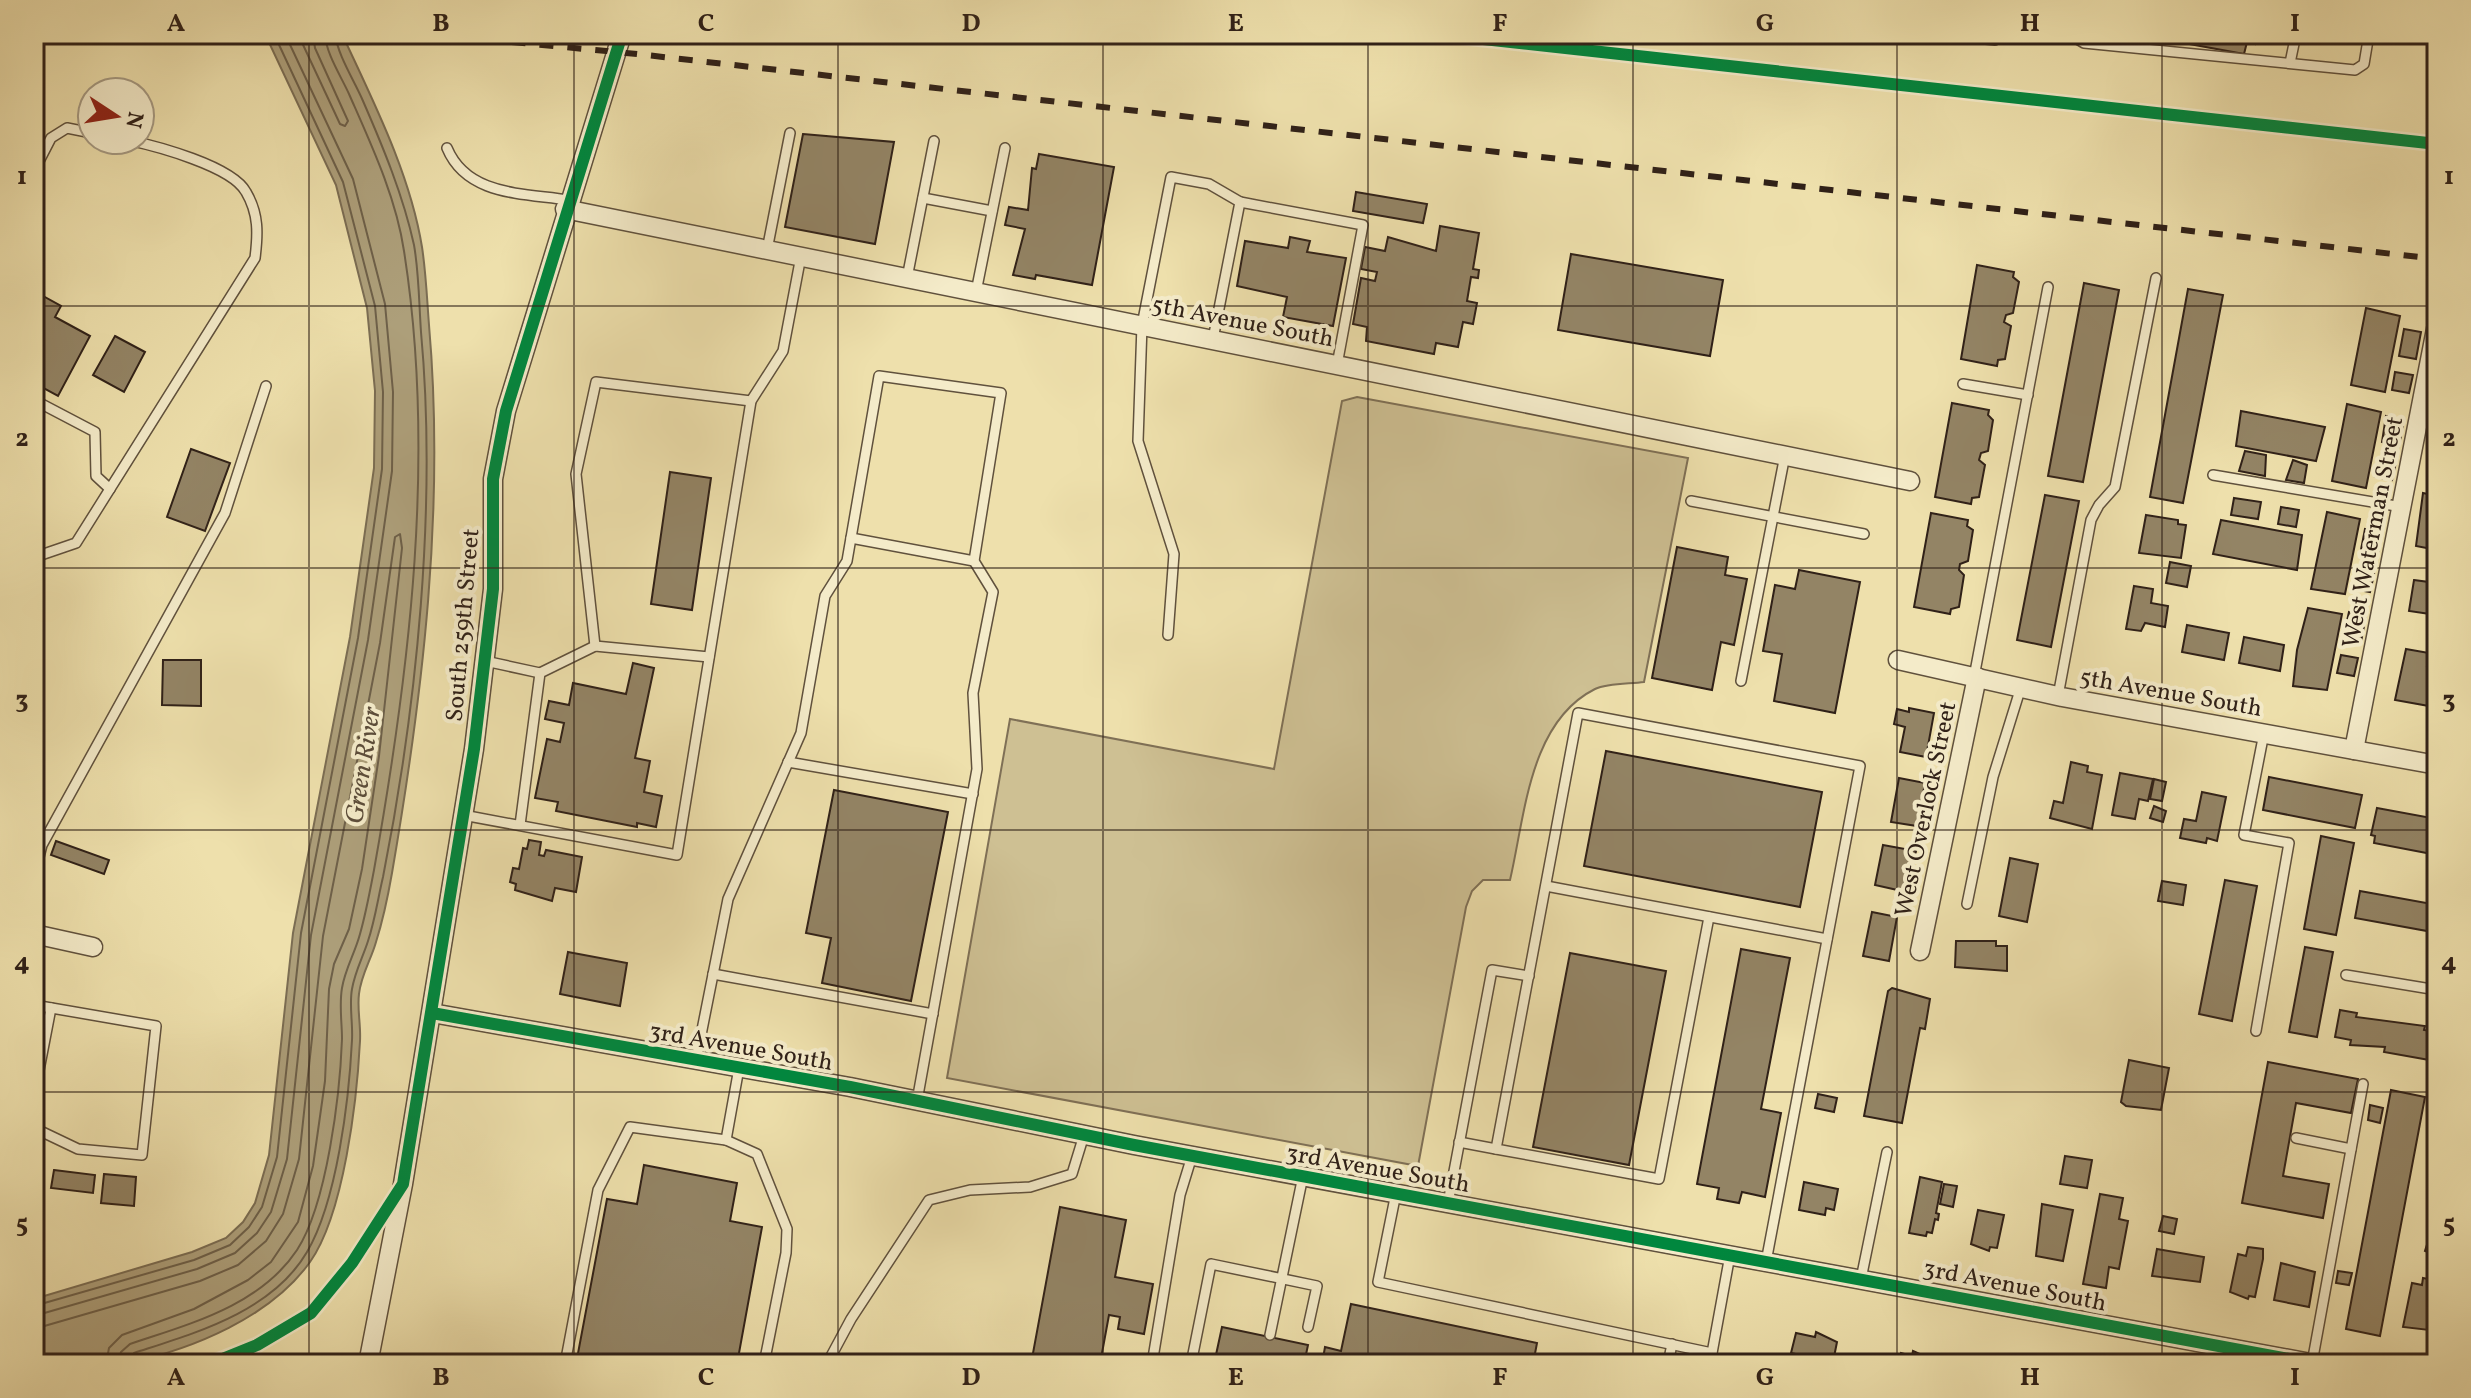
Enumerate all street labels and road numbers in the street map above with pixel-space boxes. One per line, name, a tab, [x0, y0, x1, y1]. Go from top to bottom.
street label: 5th Avenue South	[1149, 289, 1336, 357]
street label: West Waterman Street	[2335, 414, 2413, 651]
street label: South 259th Street	[439, 527, 489, 723]
street label: 5th Avenue South	[2077, 661, 2265, 727]
street label: West Overlock Street	[1888, 699, 1966, 920]
street label: 3rd Avenue South	[646, 1015, 835, 1081]
street label: 3rd Avenue South	[1283, 1137, 1472, 1203]
street label: 3rd Avenue South	[1920, 1253, 2109, 1321]

